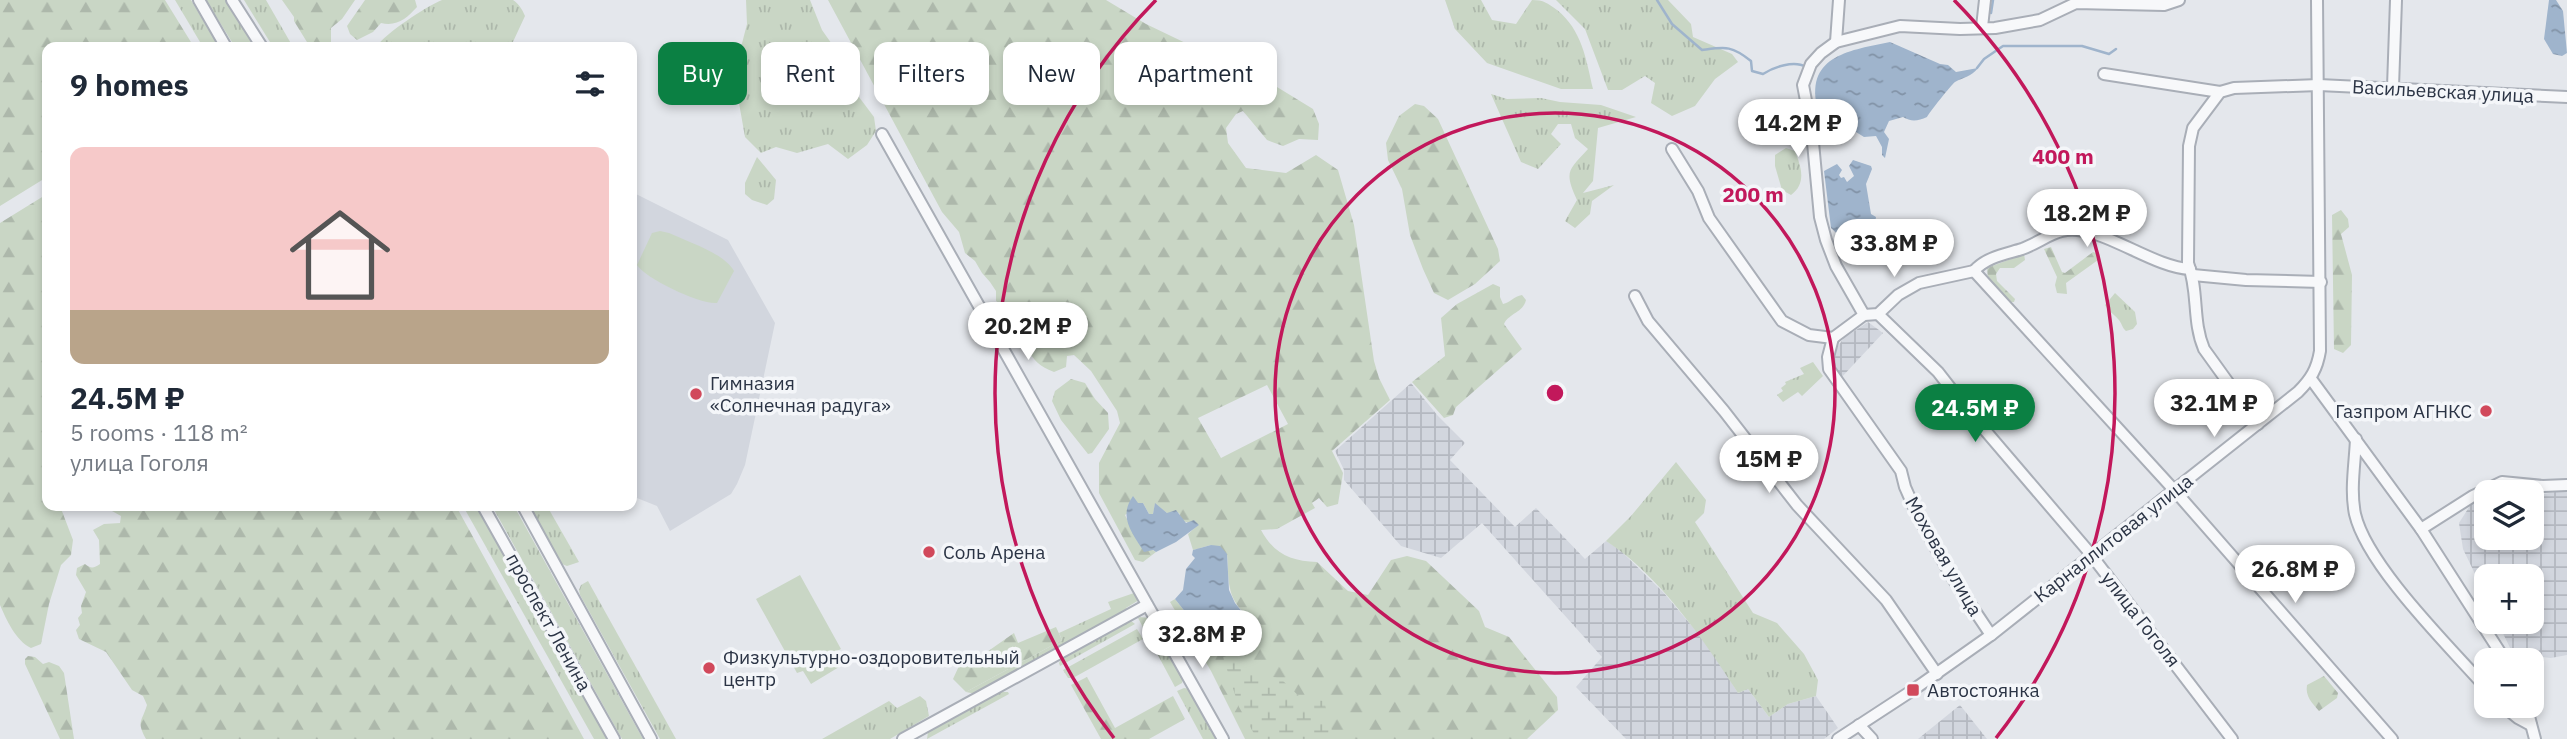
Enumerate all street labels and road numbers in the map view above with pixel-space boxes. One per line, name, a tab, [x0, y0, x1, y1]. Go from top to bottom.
street label: Васильевская улица	[2351, 74, 2535, 108]
street label: Карналлитовая улица	[2029, 468, 2197, 608]
street label: Моховая улица	[1900, 492, 1988, 620]
street label: проспект Ленина	[501, 549, 597, 695]
street label: улица Гоголя	[2096, 566, 2186, 672]

